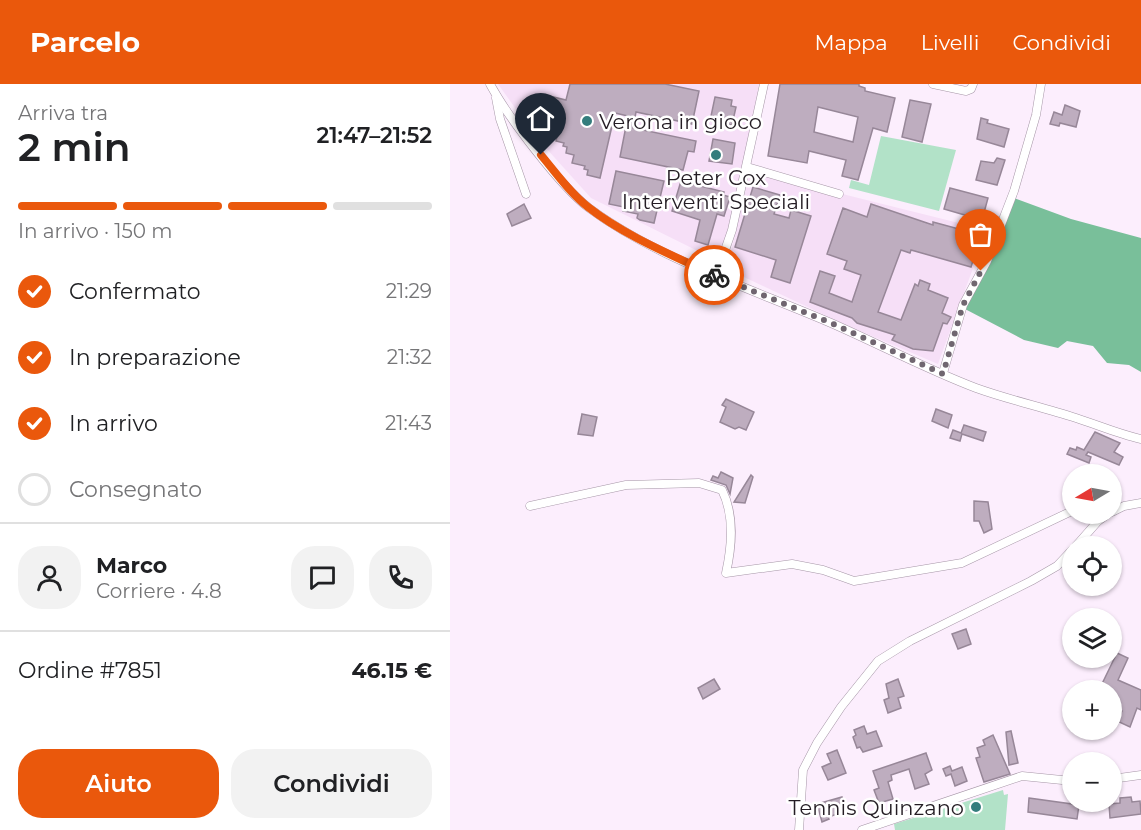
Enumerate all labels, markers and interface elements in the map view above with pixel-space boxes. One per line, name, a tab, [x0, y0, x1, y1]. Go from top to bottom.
text: Parcelo	[30, 25, 140, 59]
text: Mappa	[814, 30, 888, 55]
text: Livelli	[921, 30, 979, 55]
text: Condividi	[1012, 30, 1111, 55]
pin	[515, 93, 566, 155]
text: Arriva tra	[18, 101, 108, 125]
icon: home	[524, 102, 557, 135]
place label: Verona in gioco	[599, 109, 762, 134]
marker: Verona in gioco	[580, 114, 594, 128]
text: 21:47–21:52	[316, 122, 432, 149]
text: 2 min	[18, 123, 131, 171]
marker: Peter Cox Interventi Speciali	[709, 148, 723, 162]
place label: Peter Cox Interventi Speciali	[622, 165, 810, 214]
pin	[955, 209, 1006, 271]
icon: bag	[964, 218, 997, 251]
text: In arrivo · 150 m	[18, 219, 173, 243]
courier	[684, 245, 744, 305]
icon: bike	[698, 259, 731, 292]
icon: check	[18, 275, 51, 308]
text: Confermato	[69, 278, 201, 305]
text: 21:29	[386, 279, 432, 303]
icon: check	[18, 341, 51, 374]
text: In preparazione	[69, 344, 241, 371]
text: 21:32	[387, 345, 432, 369]
icon: check	[18, 407, 51, 440]
text: In arrivo	[69, 410, 158, 437]
text: 21:43	[385, 411, 432, 435]
north arrow	[1062, 464, 1122, 524]
map controls	[1062, 464, 1122, 812]
text: Consegnato	[69, 476, 202, 503]
button: locate	[1062, 536, 1122, 596]
button: person	[18, 546, 81, 609]
button: chat	[291, 546, 354, 609]
button: phone	[369, 546, 432, 609]
text: Marco	[96, 552, 167, 579]
text: Corriere · 4.8	[96, 579, 222, 603]
button: layers	[1062, 608, 1122, 668]
text: Ordine #7851	[18, 657, 162, 684]
text: 46.15 €	[351, 657, 432, 684]
button: +	[1062, 680, 1122, 740]
button: Aiuto	[18, 749, 219, 818]
button: Condividi	[231, 749, 432, 818]
button: −	[1062, 752, 1122, 812]
place label: Tennis Quinzano	[789, 795, 964, 820]
marker: Tennis Quinzano	[969, 800, 983, 814]

